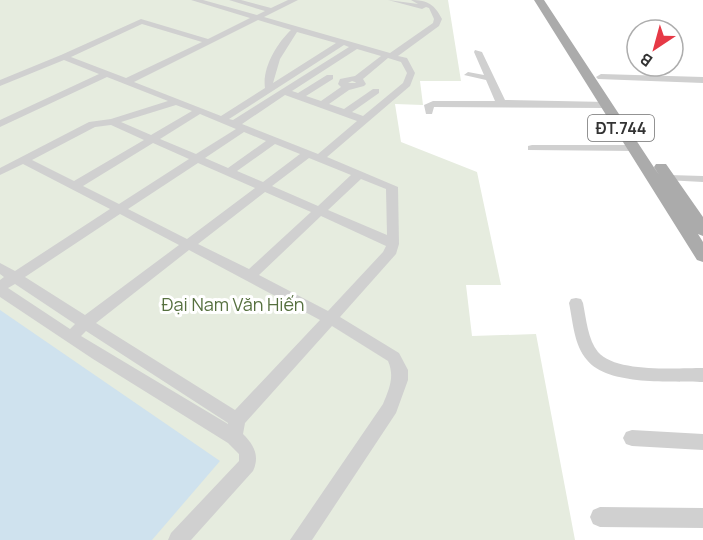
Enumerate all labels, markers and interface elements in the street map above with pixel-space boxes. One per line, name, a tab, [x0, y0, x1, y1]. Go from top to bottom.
north arrow	[625, 18, 685, 78]
text: B	[636, 48, 657, 72]
road number: ĐT.744	[588, 115, 654, 141]
park label: Đại Nam Văn Hiến	[162, 292, 304, 316]

